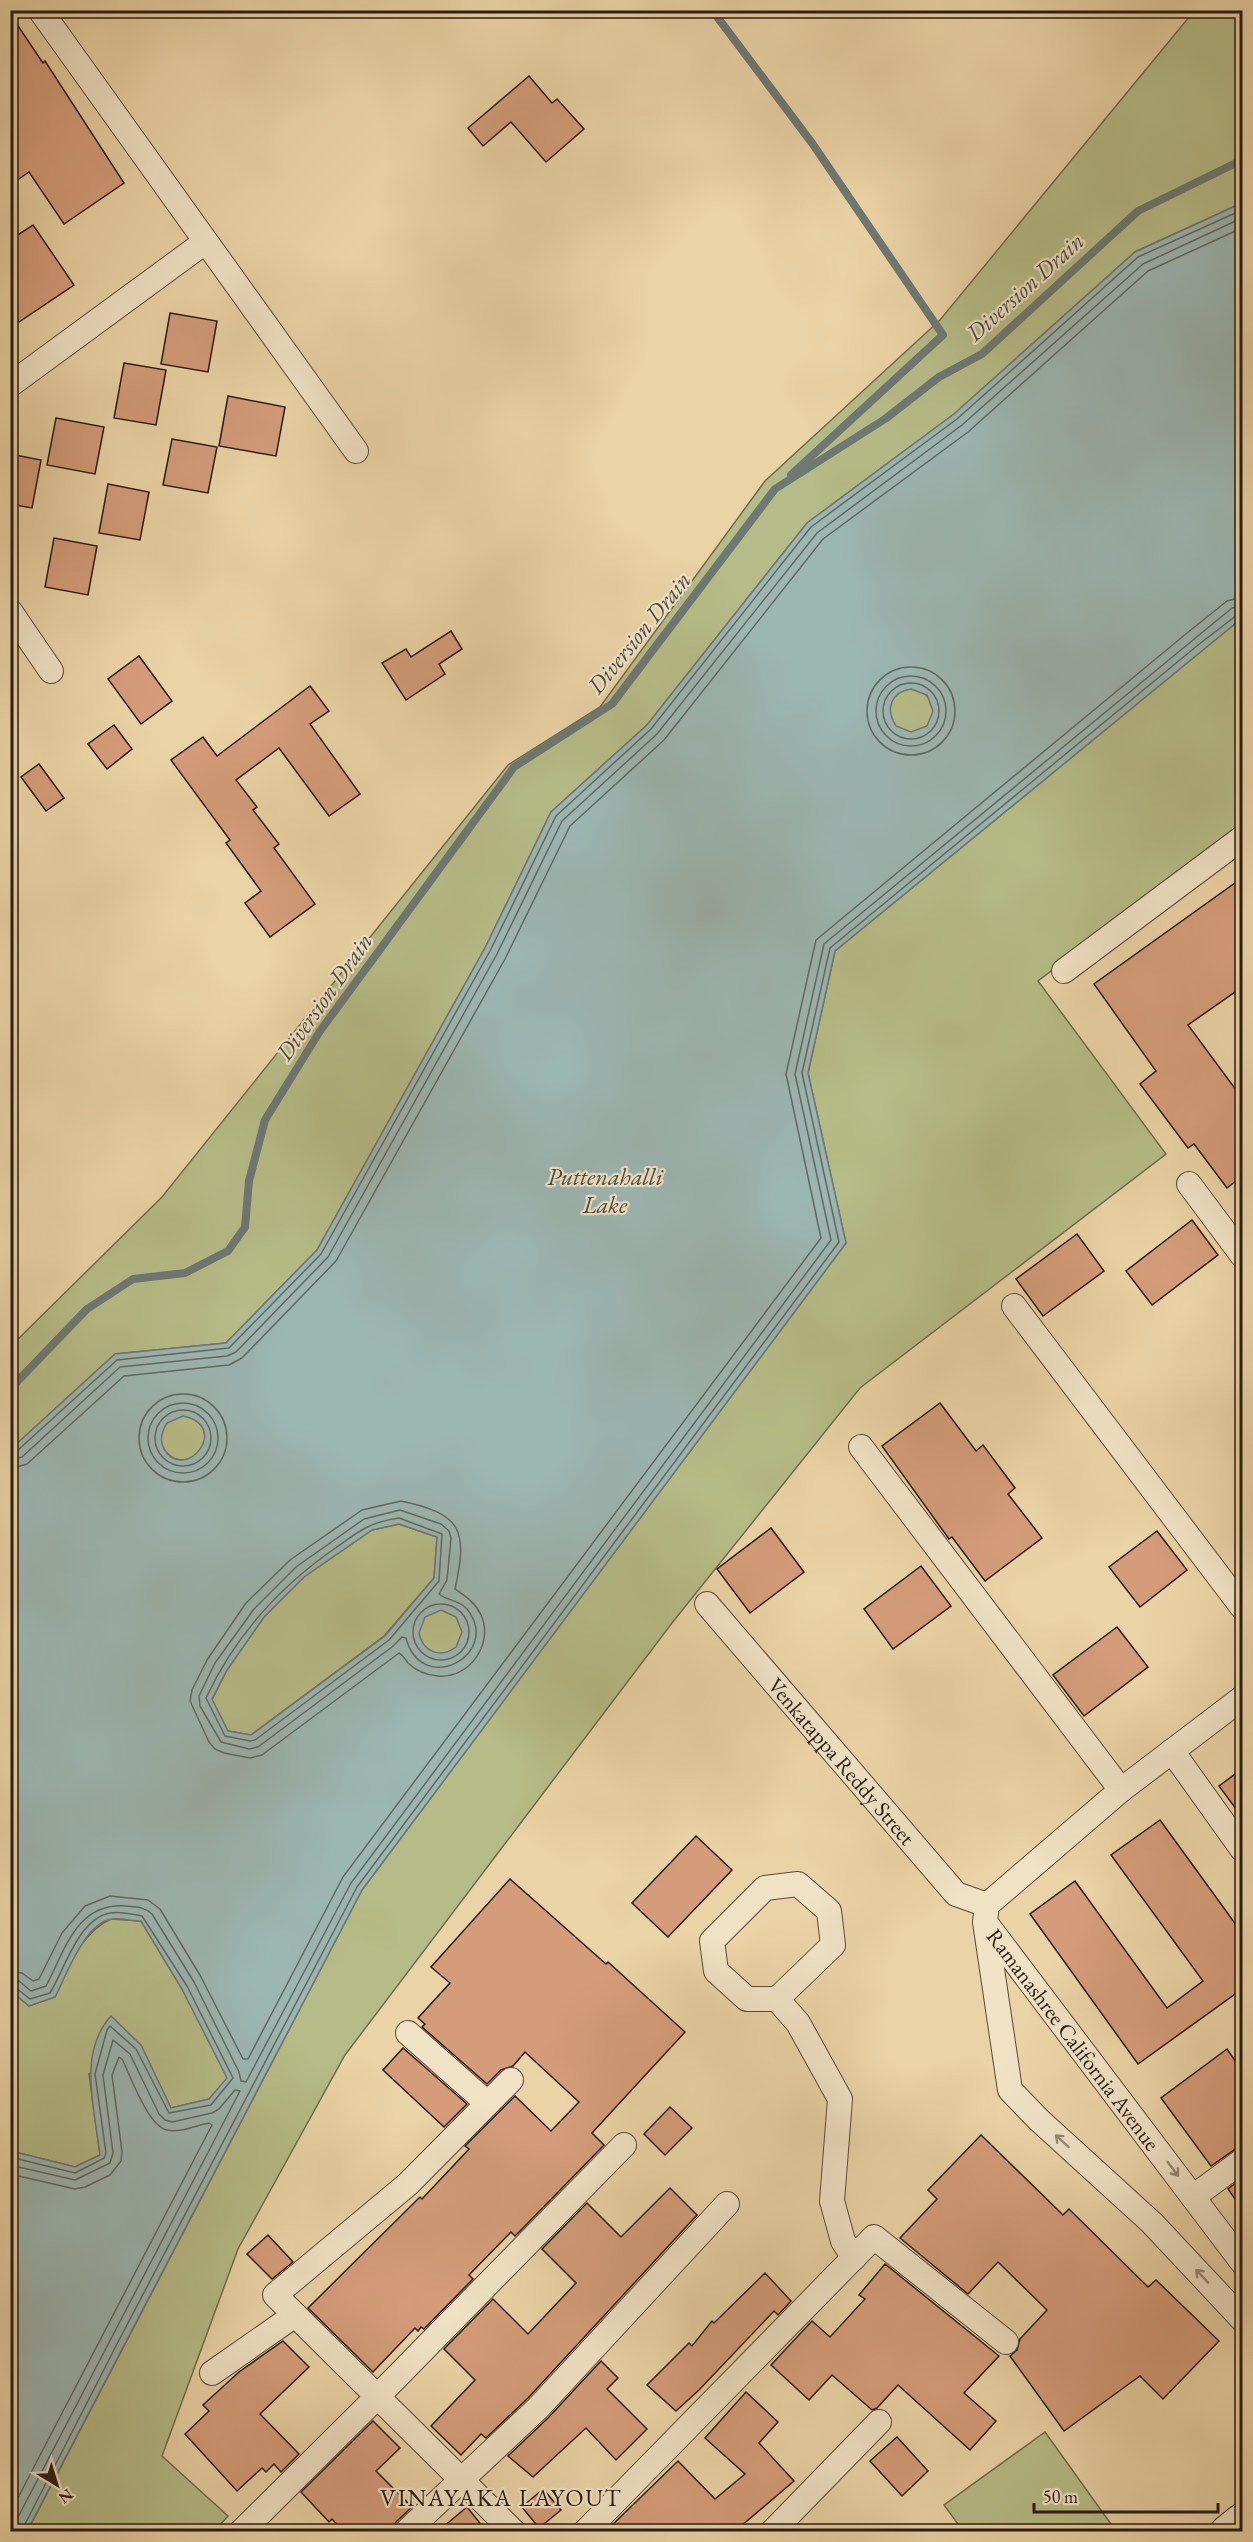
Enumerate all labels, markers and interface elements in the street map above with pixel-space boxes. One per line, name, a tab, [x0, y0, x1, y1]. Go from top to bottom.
water label: Diversion Drain	[958, 225, 1090, 349]
water label: Diversion Drain	[579, 565, 697, 701]
water label: Diversion Drain	[268, 927, 379, 1067]
water label: Puttenahalli Lake	[547, 1161, 664, 1220]
street label: Venkatappa Reddy Street	[761, 1672, 922, 1851]
street label: Ramanashree California Avenue	[980, 1923, 1167, 2157]
one-way arrow	[1055, 2134, 1070, 2148]
one-way arrow	[1166, 2161, 1179, 2177]
one-way arrow	[1195, 2269, 1209, 2284]
north arrow	[27, 2455, 87, 2515]
scale bar	[1034, 2476, 1218, 2514]
district label: VINAYAKA LAYOUT	[380, 2482, 622, 2513]
text: N	[54, 2484, 77, 2509]
text: 50 m	[1043, 2485, 1078, 2508]

